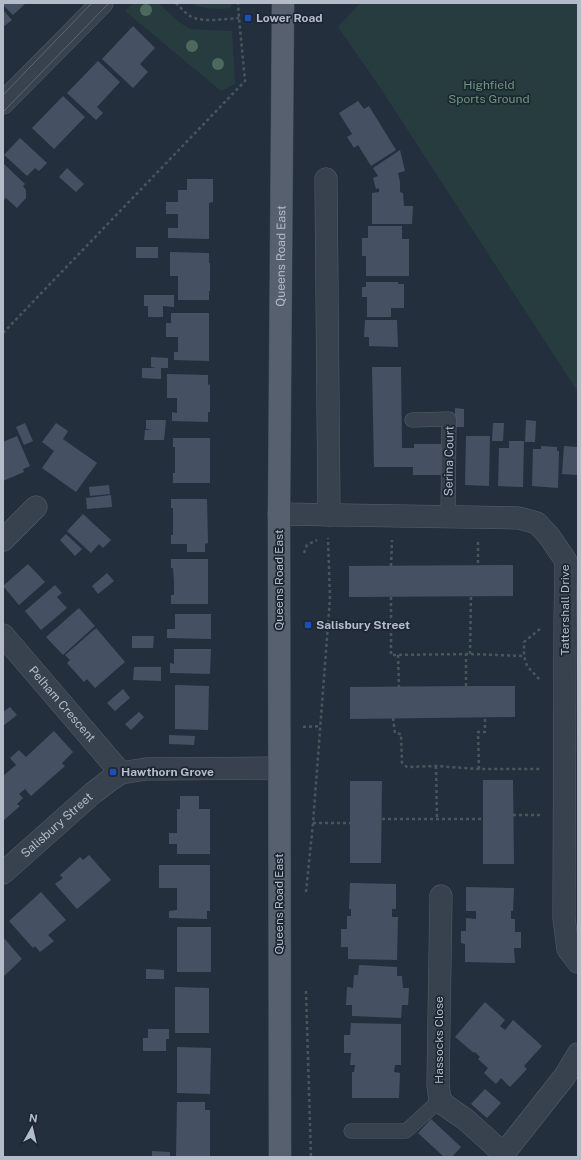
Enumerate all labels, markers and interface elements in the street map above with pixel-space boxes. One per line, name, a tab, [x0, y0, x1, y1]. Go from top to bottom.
place label: Lower Road	[256, 11, 323, 25]
marker: Lower Road	[243, 13, 253, 23]
park label: Highfield Sports Ground	[448, 78, 530, 106]
street label: Queens Road East	[274, 205, 288, 307]
street label: Serina Court	[441, 425, 457, 496]
street label: Queens Road East	[272, 529, 286, 631]
street label: Tattershall Drive	[558, 564, 572, 656]
place label: Salisbury Street	[316, 618, 410, 632]
marker: Salisbury Street	[303, 620, 313, 630]
street label: Pelham Crescent	[26, 663, 99, 745]
place label: Hawthorn Grove	[121, 765, 214, 779]
marker: Hawthorn Grove	[108, 767, 118, 777]
street label: Salisbury Street	[18, 790, 96, 861]
street label: Queens Road East	[272, 853, 286, 955]
street label: Hassocks Close	[432, 996, 446, 1084]
north arrow	[12, 1108, 52, 1148]
text: N	[28, 1112, 38, 1125]

